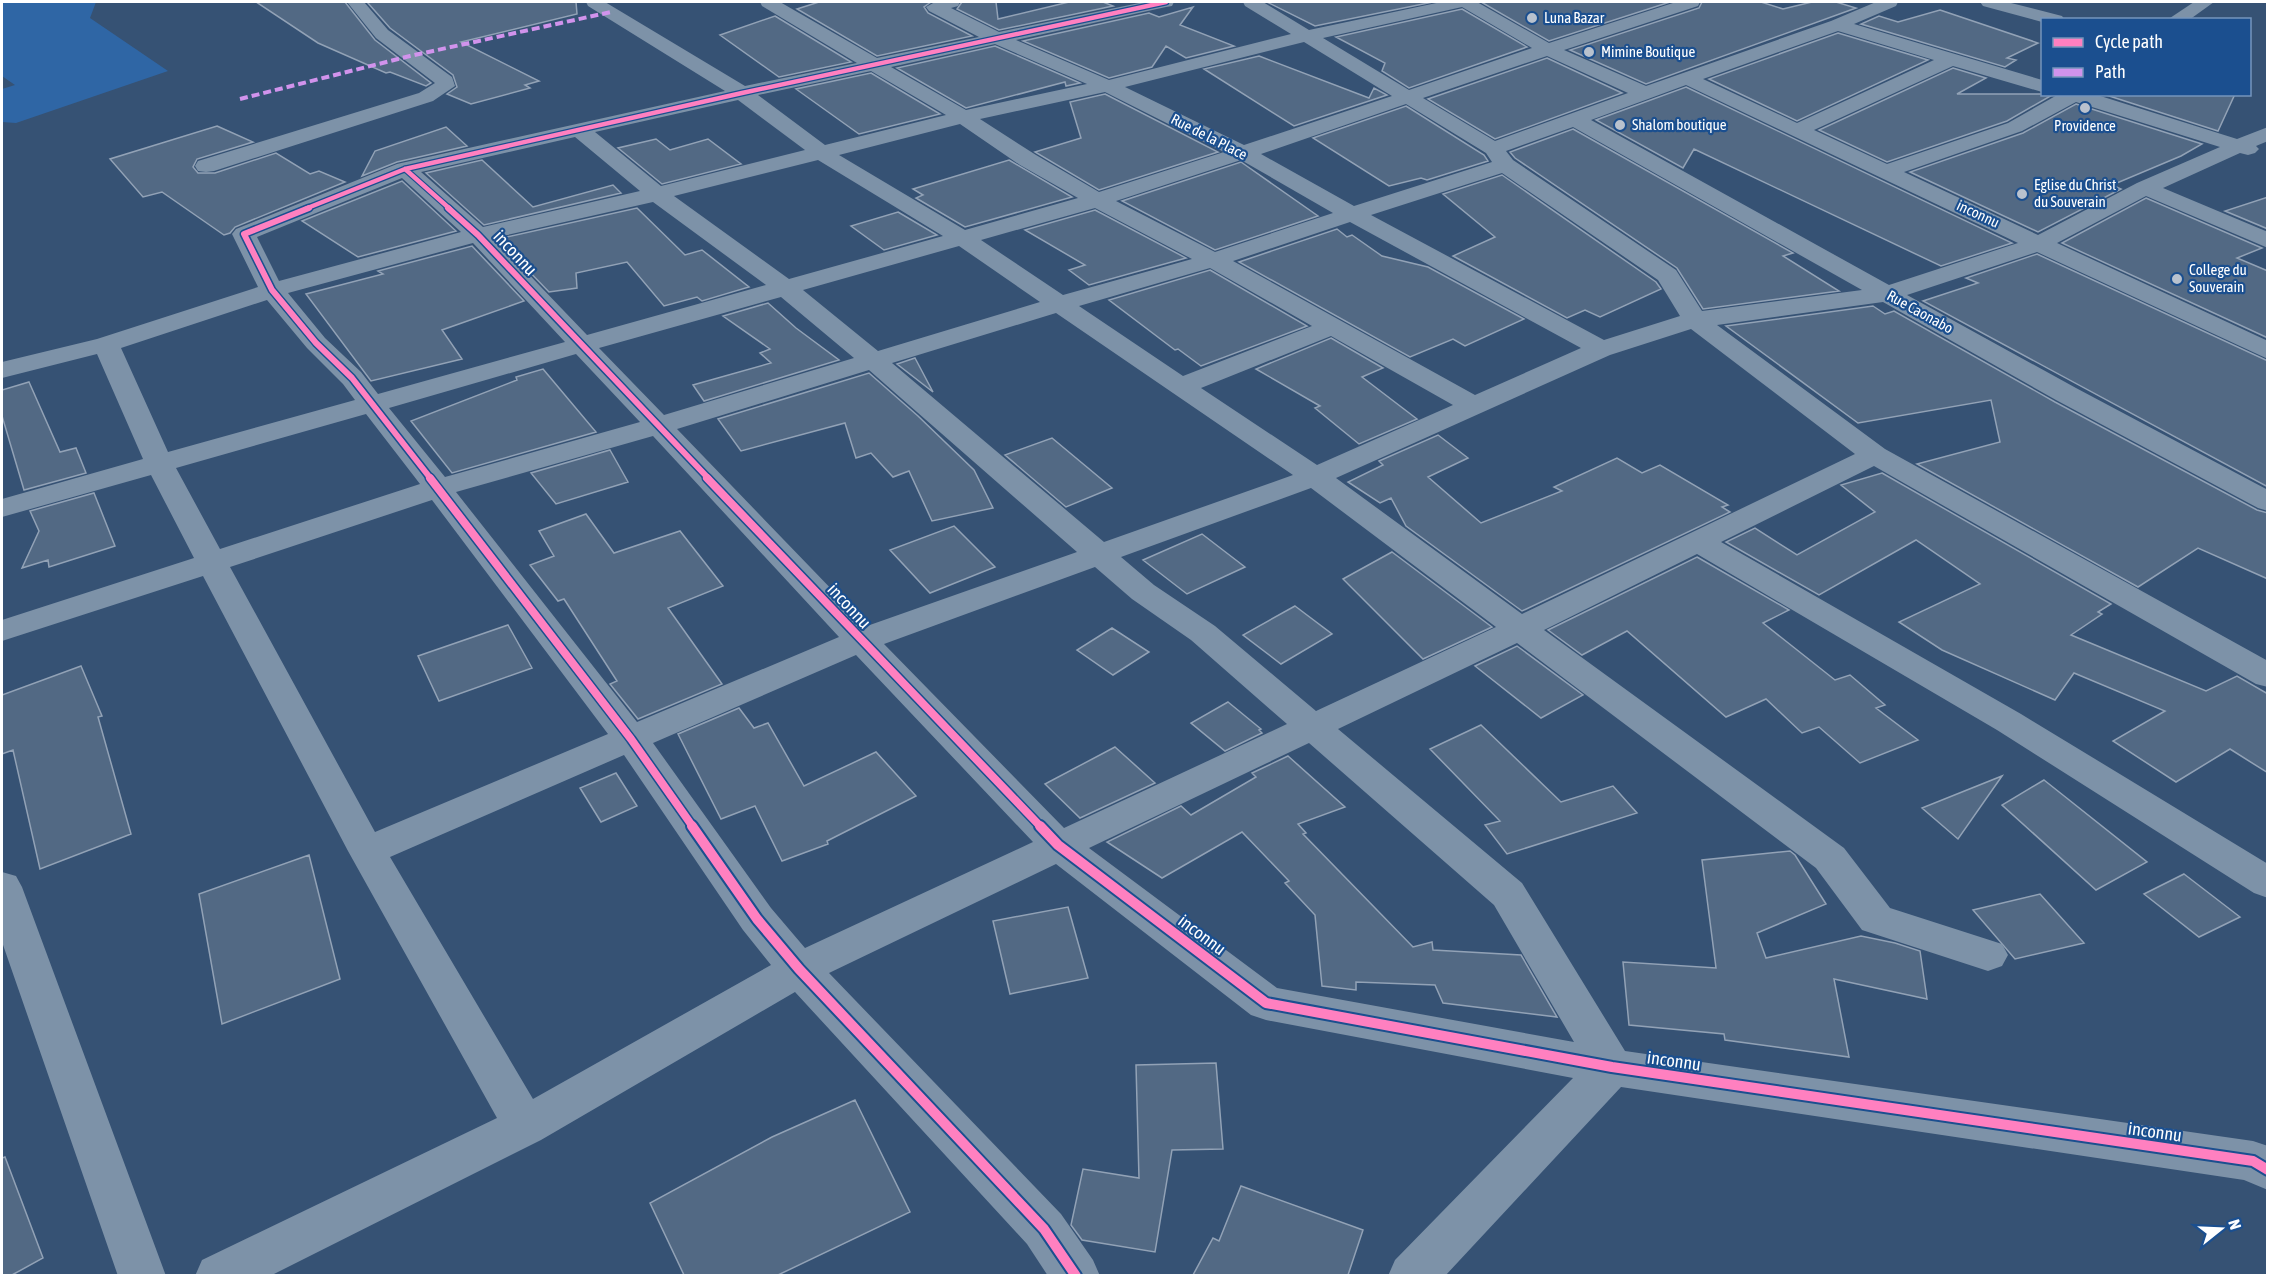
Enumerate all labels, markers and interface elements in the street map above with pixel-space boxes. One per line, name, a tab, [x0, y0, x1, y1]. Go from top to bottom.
place label: Luna Bazar	[1544, 9, 1605, 26]
marker: Luna Bazar	[1525, 11, 1539, 25]
legend	[2041, 18, 2251, 96]
text: Cycle path	[2095, 31, 2163, 52]
place label: Mimine Boutique	[1601, 43, 1695, 60]
marker: Mimine Boutique	[1582, 45, 1596, 59]
text: Path	[2095, 61, 2126, 82]
marker: Providence	[2078, 101, 2092, 115]
street label: Rue de la Place	[1168, 110, 1250, 163]
place label: Shalom boutique	[1632, 116, 1727, 133]
place label: Providence	[2054, 117, 2116, 134]
marker: Shalom boutique	[1613, 118, 1627, 132]
place label: Eglise du Christ du Souverain	[2034, 176, 2116, 210]
marker: Eglise du Christ du Souverain	[2015, 187, 2029, 201]
street label: inconnu	[1954, 196, 2002, 231]
street label: inconnu	[489, 226, 542, 280]
place label: College du Souverain	[2189, 261, 2247, 295]
marker: College du Souverain	[2170, 272, 2184, 286]
street label: Rue Caonabo	[1884, 286, 1956, 337]
street label: inconnu	[823, 579, 876, 633]
street label: inconnu	[1174, 910, 1230, 959]
street label: inconnu	[1646, 1046, 1702, 1075]
street label: inconnu	[2127, 1117, 2183, 1146]
north arrow	[2191, 1199, 2251, 1259]
text: N	[2225, 1217, 2245, 1232]

